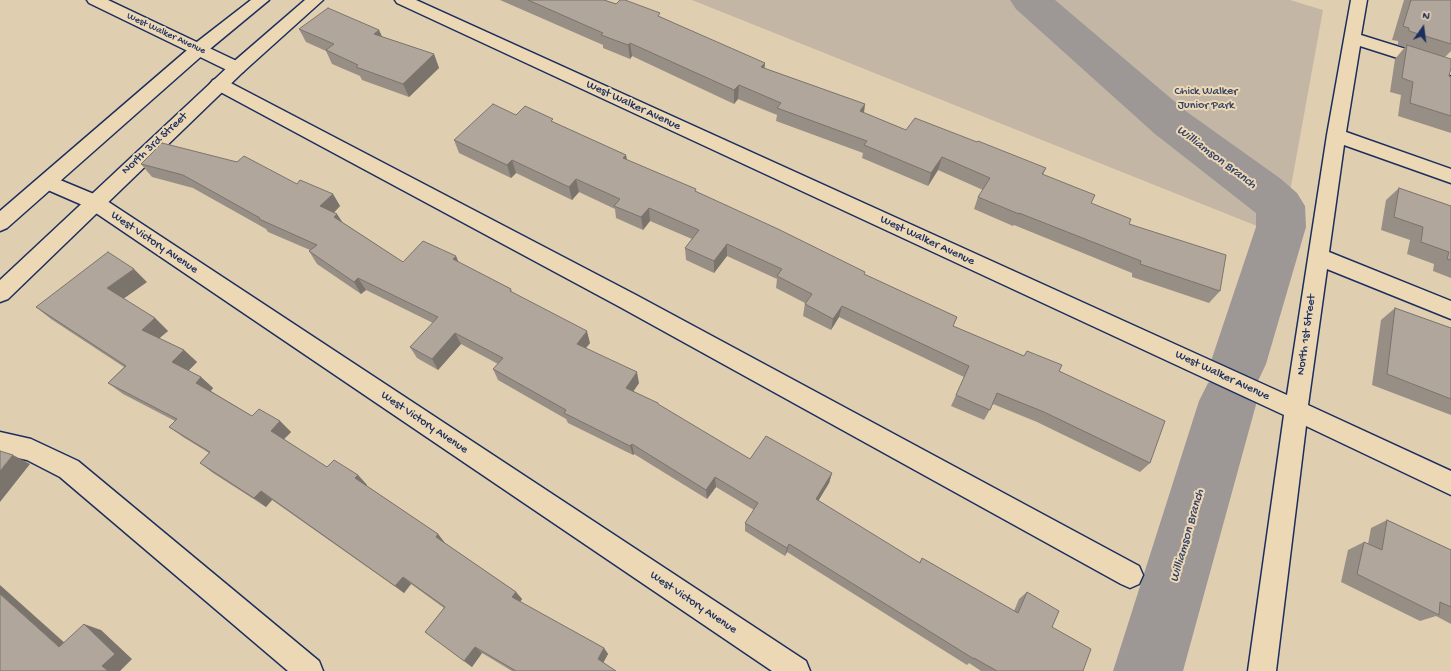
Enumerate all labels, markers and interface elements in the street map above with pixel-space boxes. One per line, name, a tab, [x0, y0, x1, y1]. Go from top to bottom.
north arrow	[1403, 8, 1443, 48]
street label: West Walker Avenue	[125, 10, 207, 58]
text: N	[1421, 10, 1431, 23]
street label: West Walker Avenue	[583, 78, 683, 134]
park label: Chick Walker Junior Park	[1174, 85, 1238, 113]
street label: North 3rd Street	[119, 110, 191, 178]
water label: Williamson Branch	[1173, 123, 1259, 193]
street label: West Victory Avenue	[108, 208, 200, 278]
street label: West Walker Avenue	[877, 213, 977, 269]
street label: North 1st Street	[1294, 294, 1320, 376]
street label: West Walker Avenue	[1172, 348, 1272, 404]
street label: West Victory Avenue	[378, 388, 470, 458]
water label: Williamson Branch	[1167, 488, 1209, 584]
street label: West Victory Avenue	[647, 568, 739, 638]

